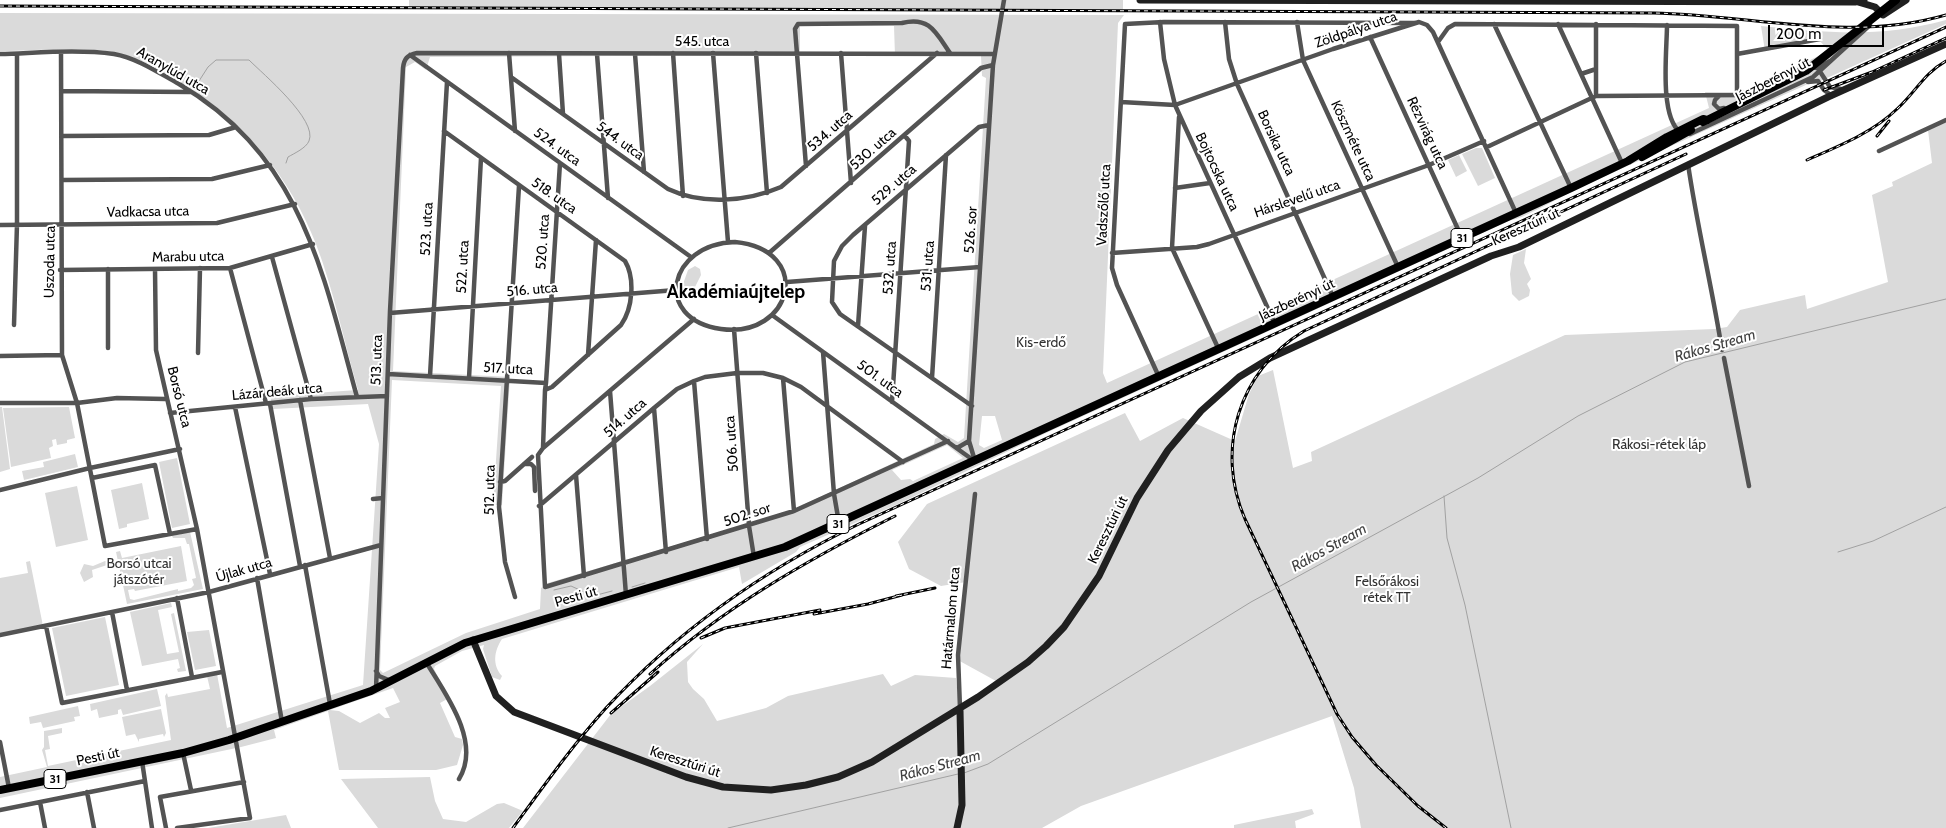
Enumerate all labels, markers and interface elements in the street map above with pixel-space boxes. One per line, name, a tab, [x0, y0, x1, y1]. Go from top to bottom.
street label: Zöldpálya utca	[1313, 8, 1399, 52]
scale bar	[1771, 15, 1887, 47]
text: 200 m	[1776, 25, 1821, 43]
street label: 545. utca	[675, 34, 729, 50]
street label: Aranylúd utca	[134, 43, 212, 99]
street label: Jászberényi út	[1733, 54, 1813, 106]
street label: Rézvirág utca	[1403, 94, 1451, 172]
street label: Köszméte utca	[1327, 98, 1379, 184]
street label: 534. utca	[804, 107, 856, 155]
street label: Borsika utca	[1254, 108, 1298, 178]
street label: 544. utca	[593, 118, 647, 164]
street label: 524. utca	[530, 124, 584, 170]
street label: 530. utca	[846, 124, 900, 174]
street label: Bojtocska utca	[1191, 130, 1243, 214]
street label: 529. utca	[868, 161, 920, 209]
street label: Vadszőlő utca	[1093, 164, 1115, 246]
street label: 518. utca	[528, 174, 580, 218]
street label: Hárslevelű utca	[1252, 176, 1342, 222]
street label: 523. utca	[417, 202, 437, 256]
street label: Vadkacsa utca	[107, 203, 189, 221]
street label: Keresztúri út	[1489, 204, 1563, 250]
street label: 526. sor	[961, 206, 981, 254]
street label: 520. utca	[533, 214, 553, 270]
street label: Uszoda utca	[41, 226, 59, 298]
road number: 31	[1451, 228, 1473, 248]
street label: 522. utca	[453, 240, 473, 294]
street label: 531. utca	[918, 240, 938, 292]
street label: 532. utca	[880, 241, 900, 295]
street label: Marabu utca	[152, 248, 224, 266]
street label: Jászberényi út	[1256, 275, 1338, 325]
street label: 516. utca	[506, 279, 558, 301]
district label: Akadémiaújtelep	[667, 281, 805, 303]
water label: Rákos Stream	[1673, 326, 1757, 366]
street label: 513. utca	[368, 334, 386, 386]
park label: Kis-erdő	[1016, 335, 1066, 351]
street label: 501. utca	[854, 357, 906, 401]
street label: 517. utca	[483, 359, 533, 379]
street label: Borsó utca	[163, 365, 195, 429]
street label: Lázár deák utca	[231, 380, 323, 404]
street label: 514. utca	[600, 395, 650, 441]
street label: 506. utca	[722, 415, 742, 473]
park label: Rákosi-rétek láp	[1612, 437, 1706, 453]
street label: 512. utca	[481, 465, 499, 515]
street label: Keresztúri út	[1084, 493, 1132, 567]
street label: 502. sor	[721, 499, 773, 531]
road number: 31	[827, 514, 849, 534]
water label: Rákos Stream	[1288, 520, 1370, 576]
street label: Újlak utca	[214, 554, 274, 586]
park label: Borsó utcai játszótér	[106, 556, 172, 588]
street label: Határmalom utca	[938, 566, 964, 670]
park label: Felsőrákosi rétek TT	[1355, 574, 1419, 606]
street label: Pesti út	[553, 583, 599, 611]
street label: Keresztúri út	[648, 743, 722, 781]
street label: Pesti út	[75, 744, 121, 770]
water label: Rákos Stream	[897, 747, 983, 785]
road number: 31	[44, 770, 66, 789]

